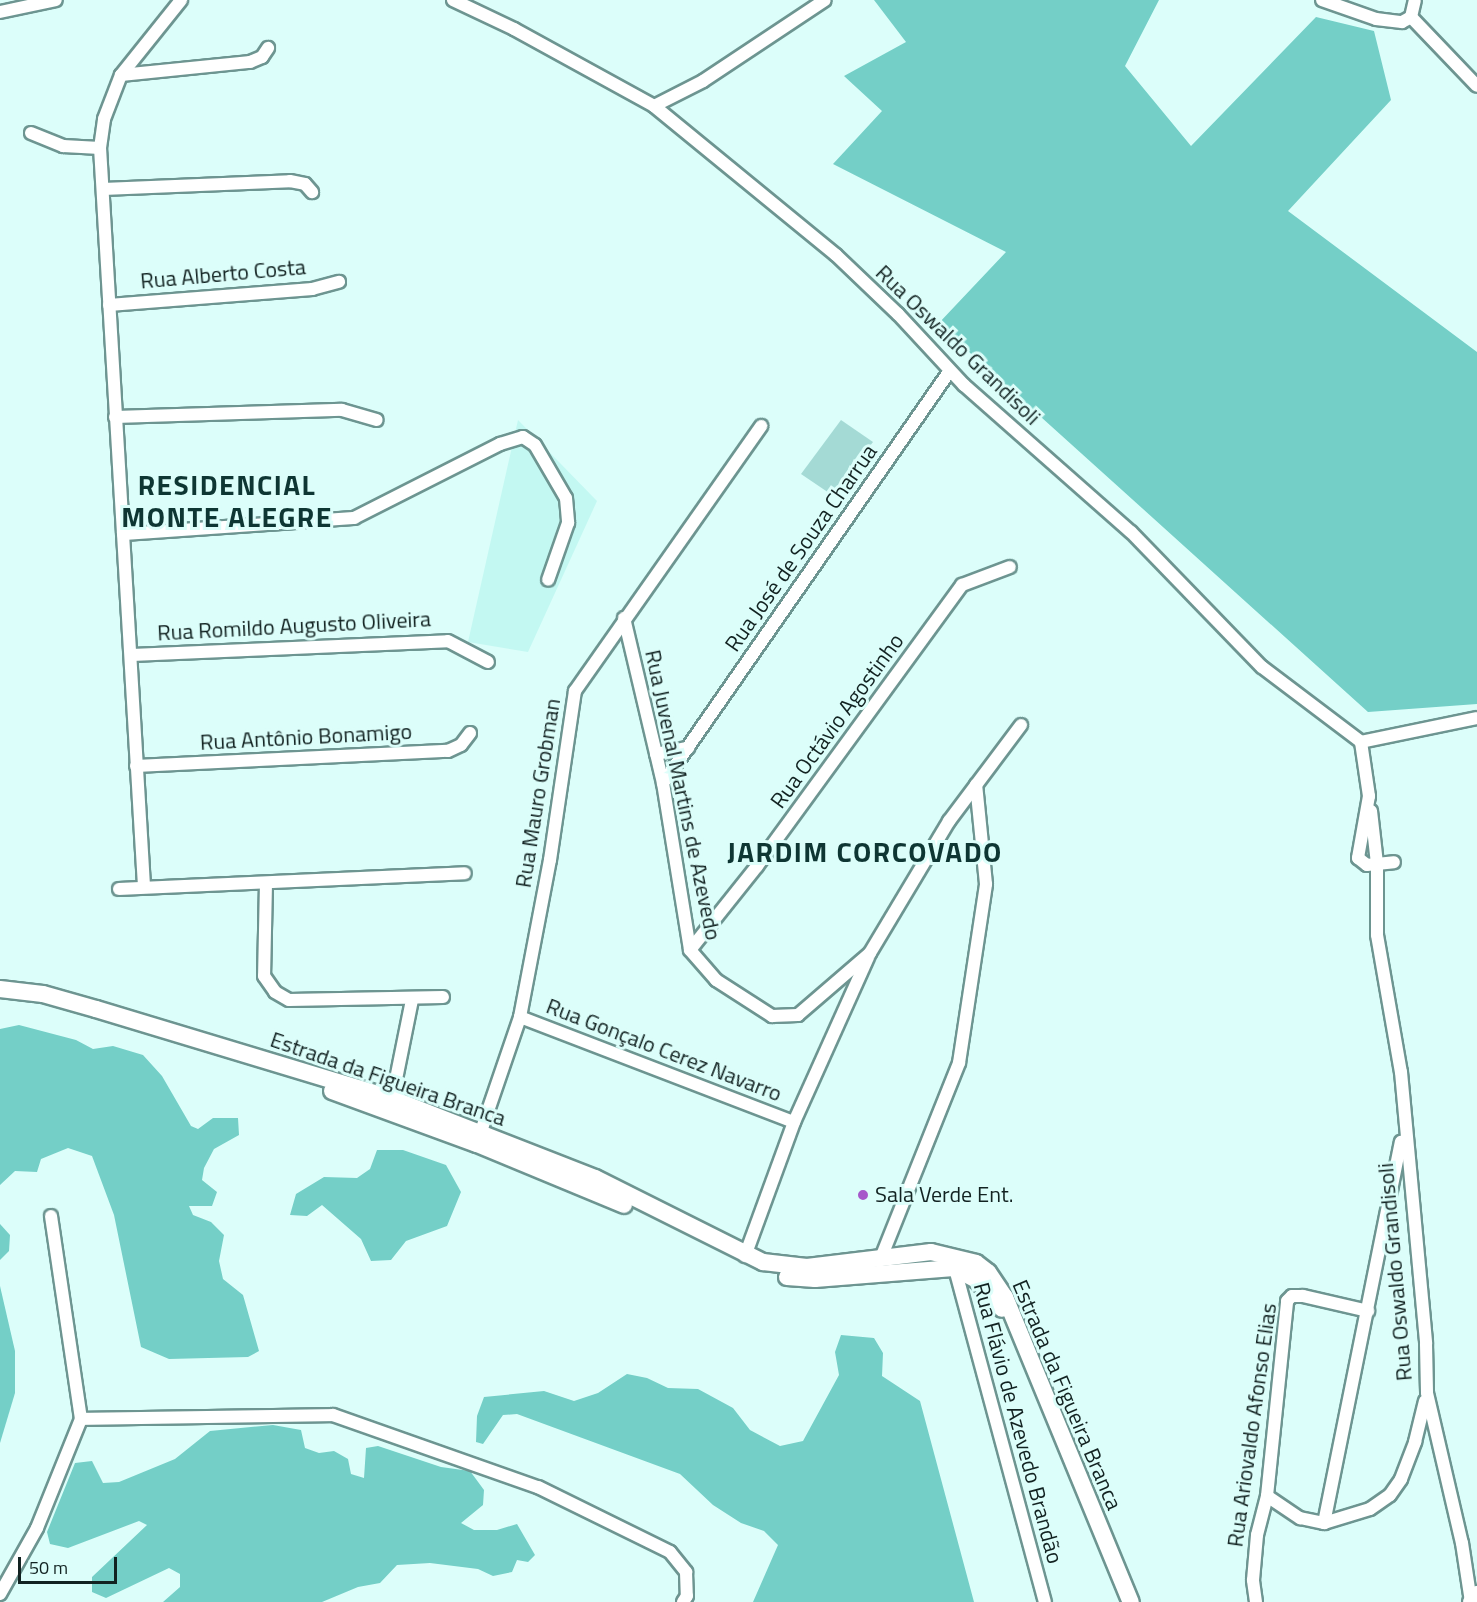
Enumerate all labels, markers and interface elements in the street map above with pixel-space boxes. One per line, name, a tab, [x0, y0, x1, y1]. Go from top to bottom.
street label: Rua Alberto Costa	[139, 254, 307, 294]
street label: Rua Oswaldo Grandisoli	[870, 260, 1046, 430]
street label: Rua José de Souza Charrua	[719, 439, 883, 657]
district label: RESIDENCIAL MONTE ALEGRE	[121, 468, 333, 534]
street label: Rua Romildo Augusto Oliveira	[157, 606, 431, 646]
street label: Rua Octávio Agostinho	[765, 629, 909, 813]
street label: Rua Juvenal Martins de Azevedo	[639, 647, 727, 943]
street label: Rua Mauro Grobman	[510, 696, 566, 890]
street label: Rua Antônio Bonamigo	[199, 718, 413, 756]
district label: JARDIM CORCOVADO	[727, 835, 1003, 869]
street label: Rua Gonçalo Cerez Navarro	[542, 993, 786, 1107]
street label: Estrada da Figueira Branca	[267, 1026, 509, 1132]
street label: Rua Oswaldo Grandisoli	[1372, 1162, 1418, 1382]
place label: Sala Verde Ent.	[875, 1182, 1013, 1208]
marker: Sala Verde Ent.	[856, 1188, 870, 1202]
street label: Estrada da Figueira Branca	[1007, 1276, 1127, 1514]
street label: Rua Flávio de Azevedo Brandão	[968, 1280, 1068, 1566]
street label: Rua Ariovaldo Afonso Elias	[1222, 1301, 1282, 1549]
scale bar	[21, 1545, 120, 1583]
text: 50 m	[29, 1554, 68, 1581]

